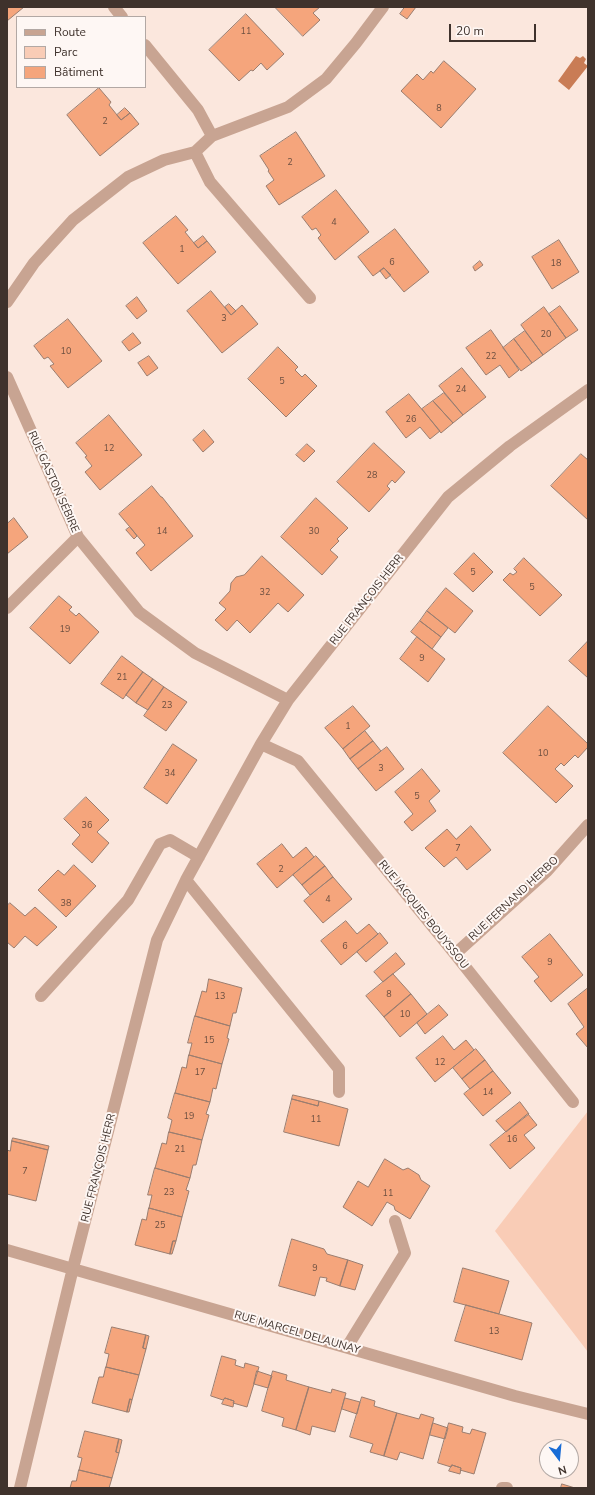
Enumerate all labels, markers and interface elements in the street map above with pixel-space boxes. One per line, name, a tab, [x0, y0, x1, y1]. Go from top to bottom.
legend	[16, 16, 146, 88]
scale bar	[451, 16, 538, 42]
text: 20 m	[456, 23, 484, 39]
text: Route	[54, 24, 86, 40]
house number: 11	[241, 27, 251, 37]
text: Parc	[54, 44, 77, 60]
text: Bâtiment	[54, 64, 103, 80]
house number: 8	[436, 104, 442, 114]
house number: 2	[102, 117, 108, 127]
house number: 2	[287, 158, 293, 168]
house number: 4	[331, 218, 337, 228]
house number: 1	[179, 245, 185, 255]
house number: 6	[389, 258, 395, 268]
house number: 18	[551, 259, 561, 269]
house number: 3	[221, 314, 227, 324]
house number: 20	[541, 330, 551, 340]
house number: 10	[61, 347, 71, 357]
house number: 22	[486, 352, 496, 362]
house number: 5	[279, 377, 285, 387]
house number: 24	[456, 385, 466, 395]
house number: 26	[406, 415, 416, 425]
street label: RUE GASTON SÉBIRE	[25, 429, 81, 535]
house number: 12	[104, 444, 114, 454]
house number: 28	[367, 471, 377, 481]
house number: 14	[157, 527, 167, 537]
house number: 30	[309, 527, 319, 537]
street label: RUE FRANÇOIS HERR	[327, 552, 407, 648]
house number: 5	[470, 568, 476, 578]
house number: 5	[529, 583, 535, 593]
house number: 32	[260, 588, 270, 598]
house number: 19	[60, 625, 70, 635]
house number: 9	[419, 654, 425, 664]
house number: 21	[117, 673, 127, 683]
house number: 23	[162, 701, 172, 711]
house number: 1	[345, 722, 351, 732]
house number: 10	[538, 749, 548, 759]
house number: 3	[378, 764, 384, 774]
house number: 34	[165, 769, 175, 779]
house number: 5	[414, 792, 420, 802]
house number: 36	[82, 821, 92, 831]
house number: 7	[455, 844, 461, 854]
street label: RUE FERNAND HERBO	[466, 854, 562, 944]
street label: RUE JACQUES BOUYSSOU	[375, 858, 471, 972]
house number: 2	[278, 865, 284, 875]
house number: 4	[325, 895, 331, 905]
house number: 38	[61, 899, 71, 909]
house number: 6	[342, 942, 348, 952]
house number: 9	[547, 958, 553, 968]
house number: 8	[386, 990, 392, 1000]
house number: 13	[215, 992, 225, 1002]
house number: 10	[400, 1010, 410, 1020]
house number: 15	[204, 1036, 214, 1046]
house number: 12	[435, 1058, 445, 1068]
house number: 17	[195, 1068, 205, 1078]
house number: 14	[483, 1088, 493, 1098]
street label: RUE FRANÇOIS HERR	[79, 1112, 119, 1224]
house number: 19	[184, 1112, 194, 1122]
house number: 11	[311, 1115, 321, 1125]
house number: 16	[507, 1135, 517, 1145]
house number: 21	[175, 1145, 185, 1155]
house number: 7	[22, 1167, 28, 1177]
house number: 23	[164, 1188, 174, 1198]
house number: 11	[383, 1189, 393, 1199]
house number: 25	[155, 1221, 165, 1231]
house number: 9	[312, 1264, 318, 1274]
street label: RUE MARCEL DELAUNAY	[233, 1309, 361, 1357]
house number: 13	[489, 1327, 499, 1337]
north arrow	[539, 1439, 579, 1479]
text: N	[556, 1462, 568, 1478]

